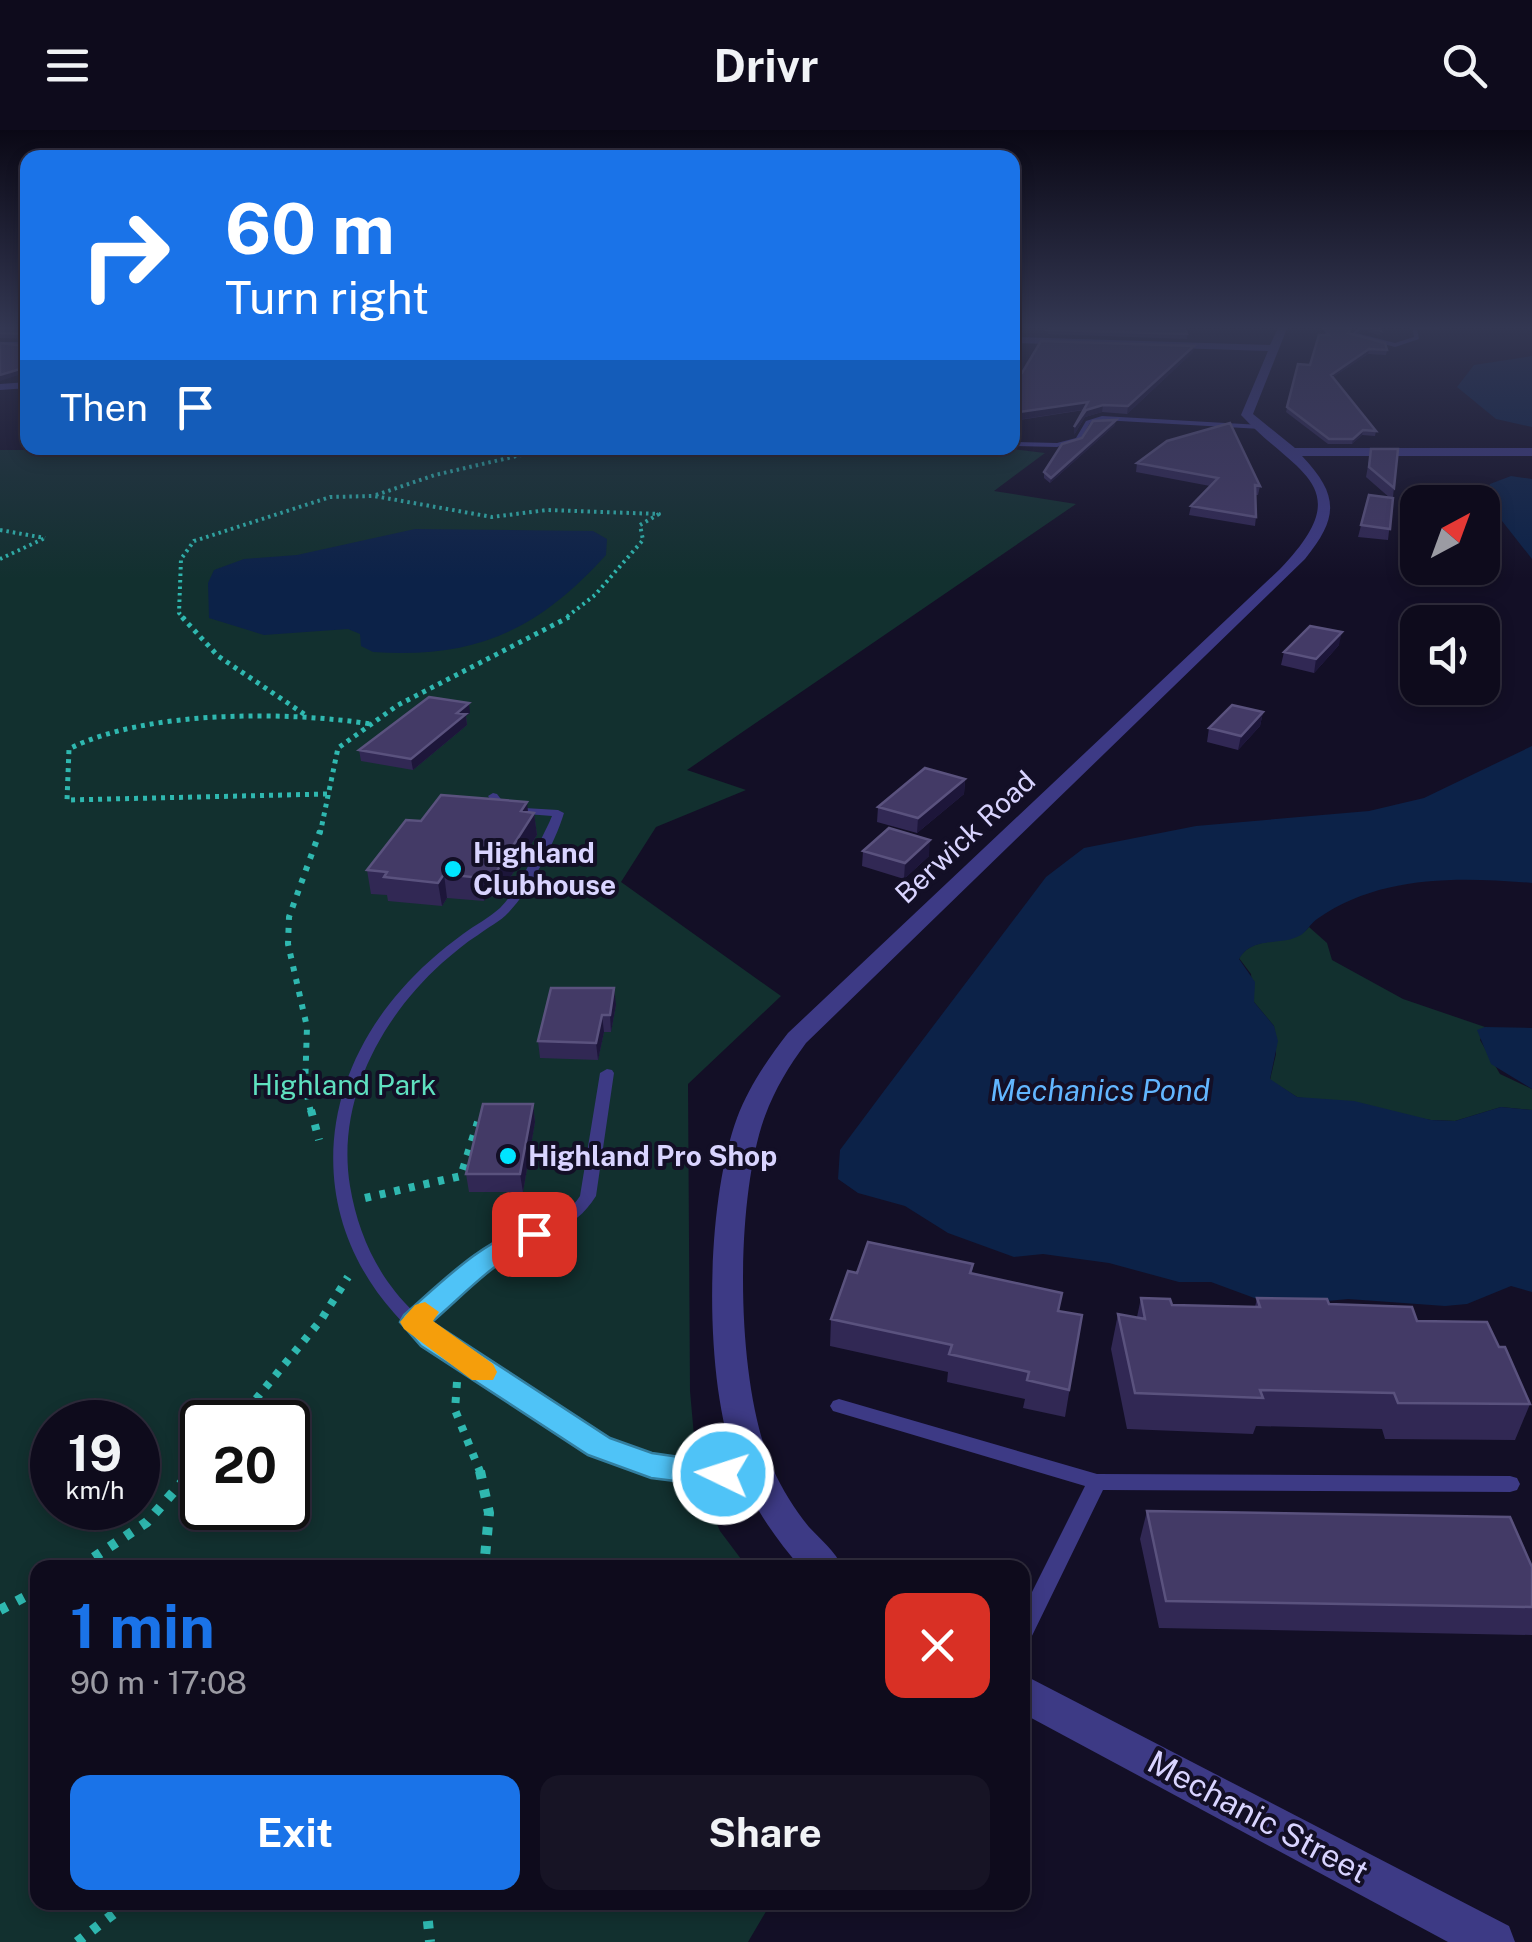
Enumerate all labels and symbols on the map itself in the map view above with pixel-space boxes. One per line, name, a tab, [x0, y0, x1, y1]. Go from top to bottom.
north arrow	[1400, 485, 1500, 585]
street label: Berwick Road	[888, 764, 1041, 910]
place label: Highland Clubhouse	[473, 836, 616, 901]
marker: Highland Clubhouse	[442, 858, 464, 880]
park label: Highland Park	[251, 1068, 437, 1101]
water label: Mechanics Pond	[990, 1072, 1210, 1108]
place label: Highland Pro Shop	[528, 1139, 777, 1172]
marker: Highland Pro Shop	[497, 1145, 519, 1167]
pin	[492, 1192, 577, 1277]
speed limit sign: 20	[180, 1400, 310, 1530]
position arrow	[671, 1422, 775, 1526]
street label: Mechanic Street	[1142, 1743, 1375, 1890]

